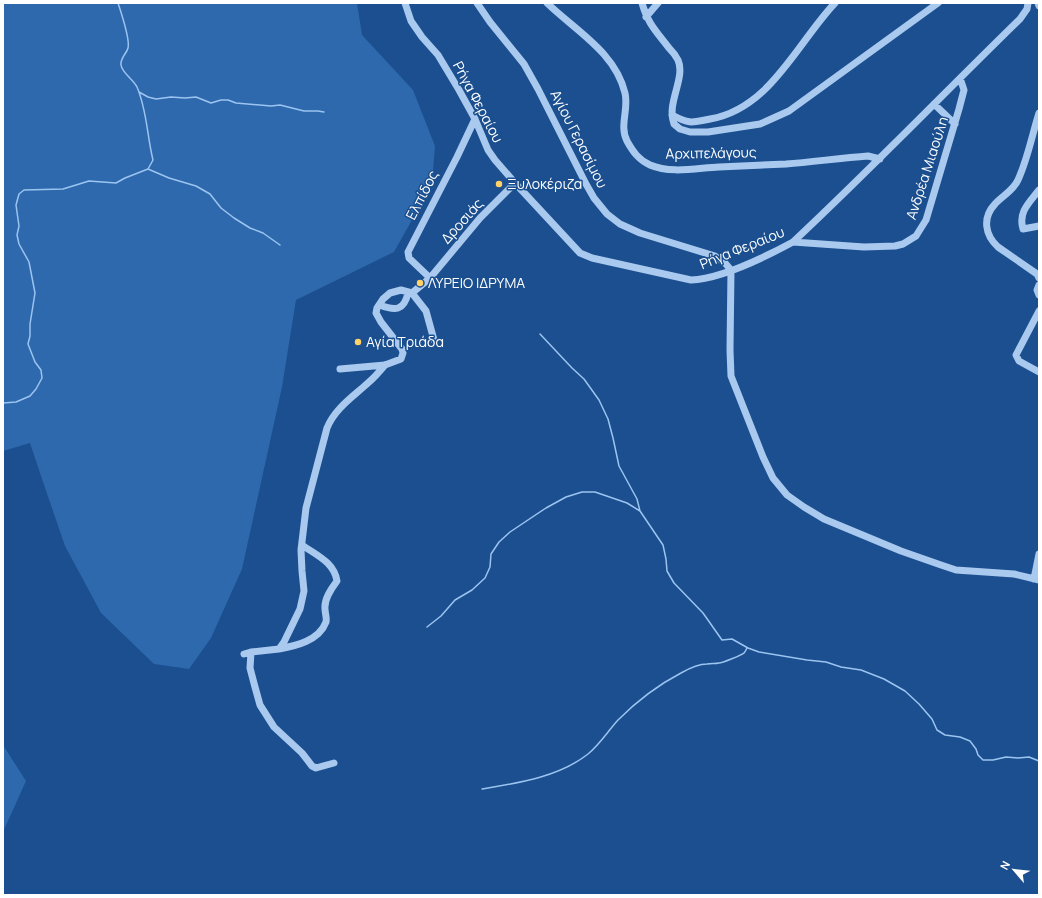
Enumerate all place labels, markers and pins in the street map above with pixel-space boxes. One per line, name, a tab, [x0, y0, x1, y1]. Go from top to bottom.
place label: Ξυλοκέριζα	[507, 174, 582, 193]
marker: Ξυλοκέριζα	[494, 179, 504, 189]
place label: ΛΥΡΕΙΟ ΙΔΡΥΜΑ	[428, 273, 525, 292]
marker: ΛΥΡΕΙΟ ΙΔΡΥΜΑ	[415, 278, 425, 288]
place label: Αγία Τριάδα	[366, 332, 444, 351]
marker: Αγία Τριάδα	[353, 337, 363, 347]

